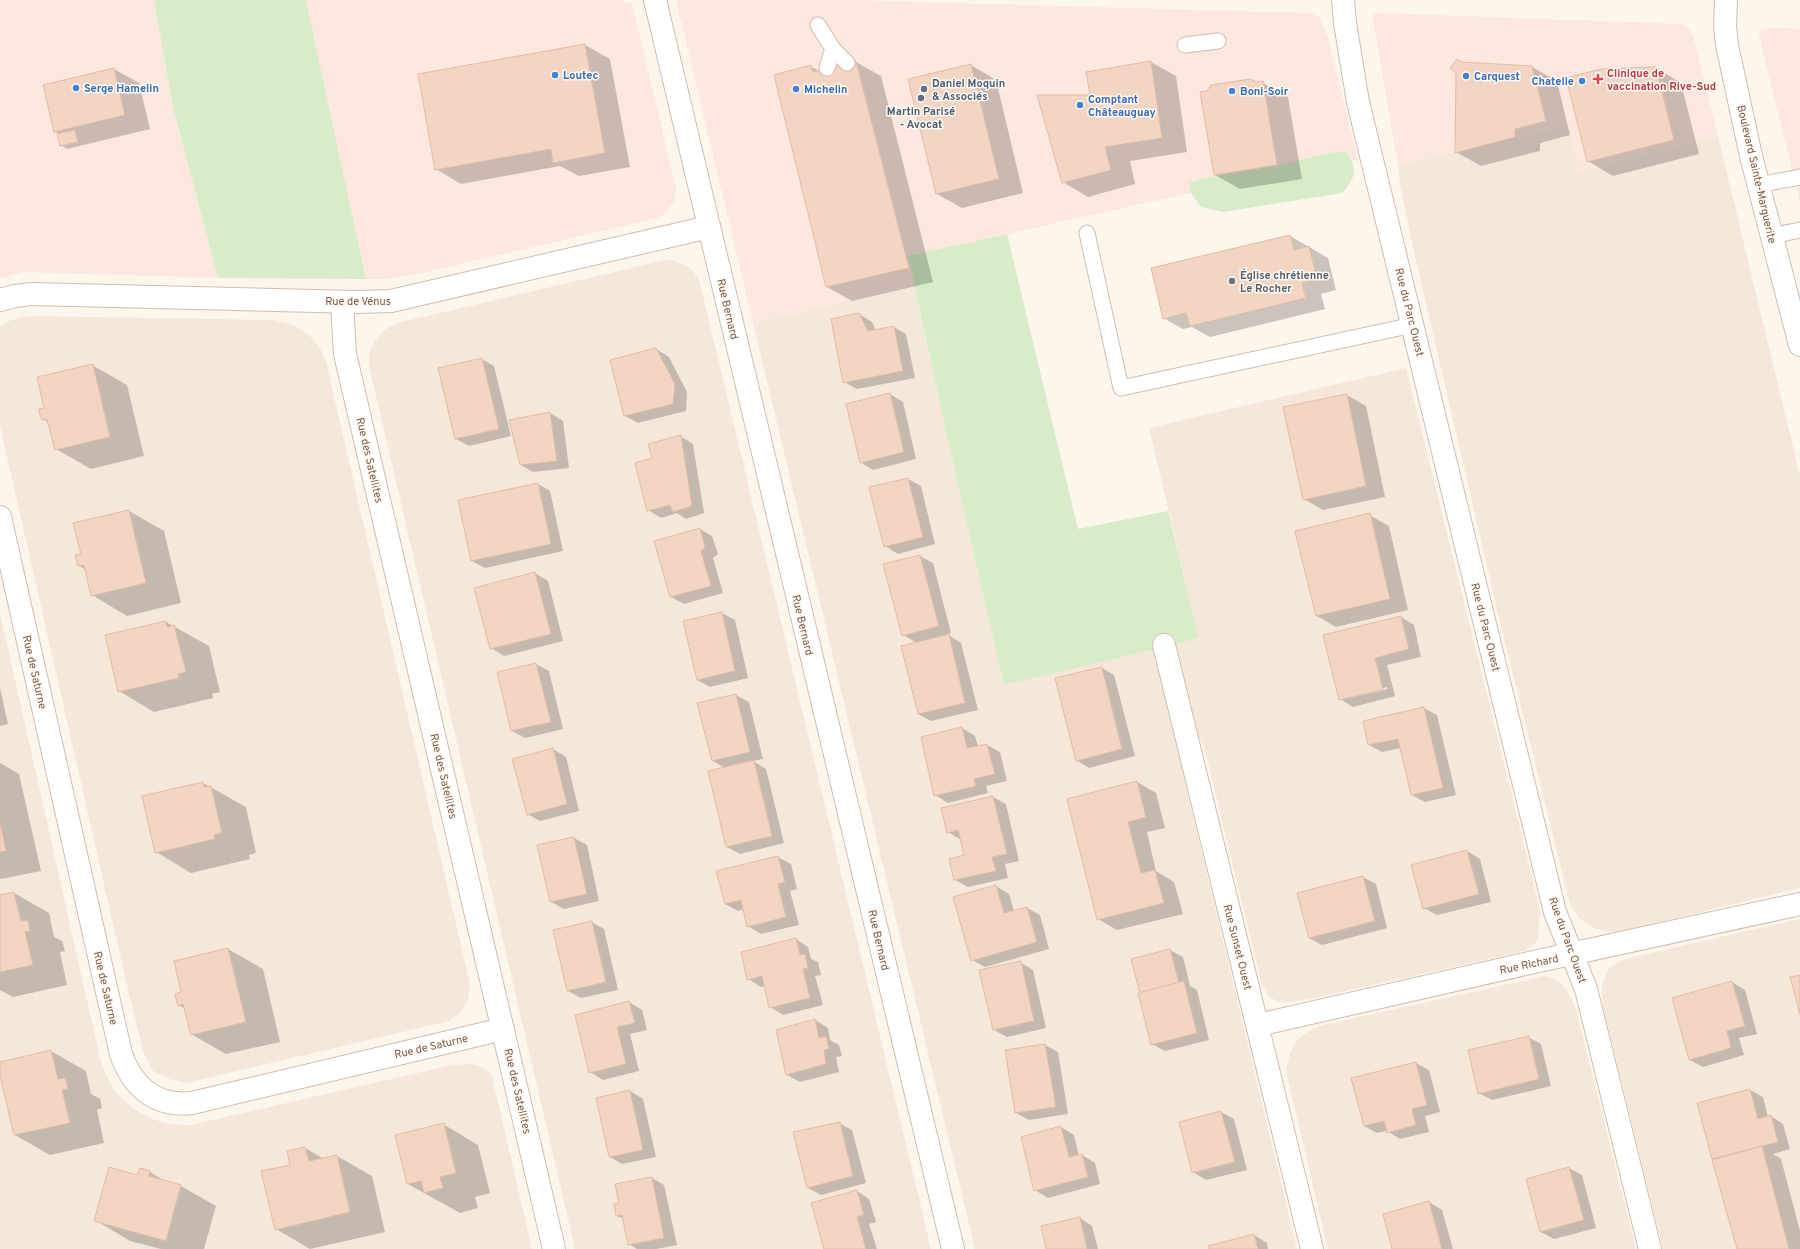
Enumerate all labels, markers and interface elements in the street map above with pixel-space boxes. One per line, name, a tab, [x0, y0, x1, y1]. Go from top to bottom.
place label: Clinique de vaccination Rive-Sud	[1607, 67, 1716, 94]
place label: Loutec	[563, 69, 599, 83]
marker: Loutec	[550, 70, 560, 80]
place label: Carquest	[1474, 70, 1520, 84]
marker: Carquest	[1461, 71, 1471, 81]
marker: Clinique de vaccination Rive-Sud	[1592, 73, 1604, 85]
place label: Chatelle	[1532, 75, 1574, 89]
marker: Chatelle	[1577, 76, 1587, 86]
place label: Daniel Moquin & Associés	[932, 77, 1005, 104]
place label: Serge Hamelin	[84, 82, 159, 96]
marker: Serge Hamelin	[71, 83, 81, 93]
place label: Michelin	[804, 83, 848, 97]
marker: Michelin	[791, 84, 801, 94]
marker: Daniel Moquin & Associés	[919, 84, 929, 94]
place label: Boni-Soir	[1240, 85, 1289, 99]
marker: Boni-Soir	[1227, 86, 1237, 96]
marker: Martin Parisé - Avocat	[916, 93, 926, 103]
place label: Comptant Châteauguay	[1088, 93, 1156, 120]
marker: Comptant Châteauguay	[1075, 100, 1085, 110]
street label: Boulevard Sainte-Marguerite	[1733, 104, 1779, 245]
place label: Martin Parisé - Avocat	[887, 105, 955, 132]
street label: Rue du Parc Ouest	[1391, 267, 1427, 358]
place label: Église chrétienne Le Rocher	[1240, 268, 1329, 296]
marker: Église chrétienne Le Rocher	[1227, 276, 1237, 286]
street label: Rue Bernard	[713, 278, 741, 341]
street label: Rue de Vénus	[325, 295, 391, 309]
street label: Rue des Satellites	[352, 416, 386, 504]
street label: Rue du Parc Ouest	[1467, 582, 1503, 673]
street label: Rue Bernard	[788, 594, 816, 657]
street label: Rue de Saturne	[19, 634, 49, 711]
street label: Rue des Satellites	[426, 732, 460, 820]
street label: Rue du Parc Ouest	[1545, 895, 1589, 985]
street label: Rue Sunset Ouest	[1220, 903, 1254, 991]
street label: Rue Bernard	[864, 909, 892, 972]
street label: Rue de Saturne	[90, 950, 120, 1027]
street label: Rue Richard	[1499, 952, 1560, 978]
street label: Rue de Saturne	[393, 1032, 470, 1062]
street label: Rue des Satellites	[500, 1047, 534, 1135]

